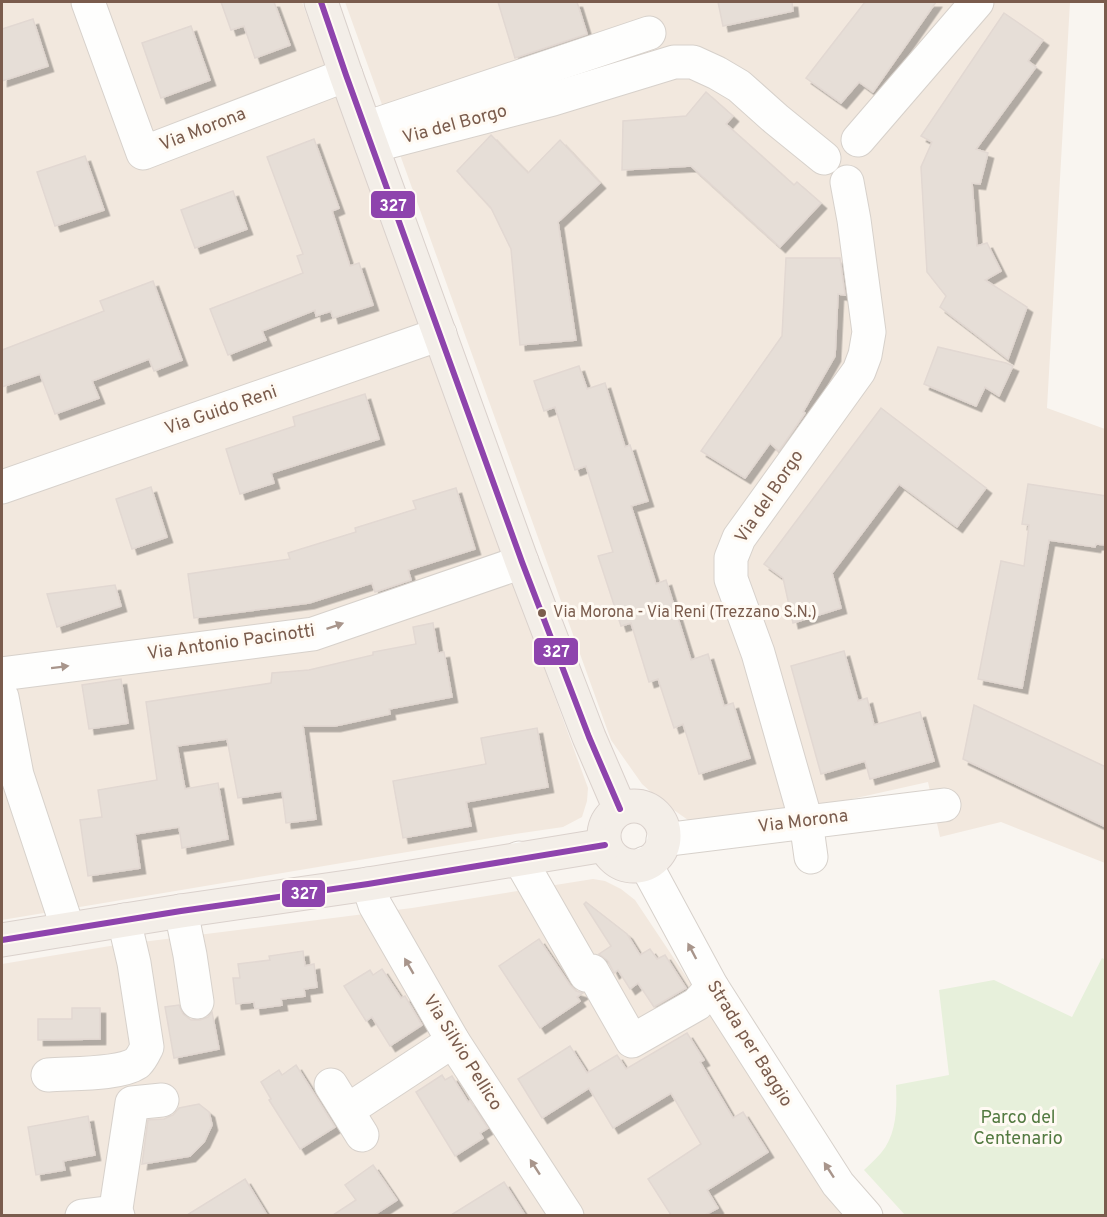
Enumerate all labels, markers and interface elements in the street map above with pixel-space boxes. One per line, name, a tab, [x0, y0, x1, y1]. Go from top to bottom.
street label: Via del Borgo	[400, 100, 510, 150]
street label: Via Morona	[157, 103, 249, 157]
line badge: 327	[370, 190, 416, 219]
text: 327	[379, 197, 407, 217]
street label: Via Guido Reni	[162, 381, 280, 441]
street label: Via del Borgo	[730, 446, 810, 548]
place label: Via Morona - Via Reni (Trezzano S.N.)	[553, 603, 817, 623]
marker: Via Morona - Via Reni (Trezzano S.N.)	[536, 607, 548, 619]
street label: Via Antonio Pacinotti	[146, 620, 316, 666]
one-way arrow	[326, 621, 344, 630]
line badge: 327	[533, 637, 579, 666]
text: 327	[542, 643, 570, 663]
one-way arrow	[50, 662, 69, 671]
street label: Via Morona	[757, 805, 849, 839]
line badge: 327	[281, 879, 326, 908]
text: 327	[290, 885, 318, 905]
one-way arrow	[687, 943, 697, 960]
one-way arrow	[405, 957, 415, 974]
street label: Strada per Baggio	[701, 976, 797, 1112]
street label: Via Silvio Pellico	[417, 991, 507, 1115]
park label: Parco del Centenario	[973, 1107, 1063, 1151]
one-way arrow	[529, 1159, 541, 1175]
one-way arrow	[823, 1162, 834, 1178]

